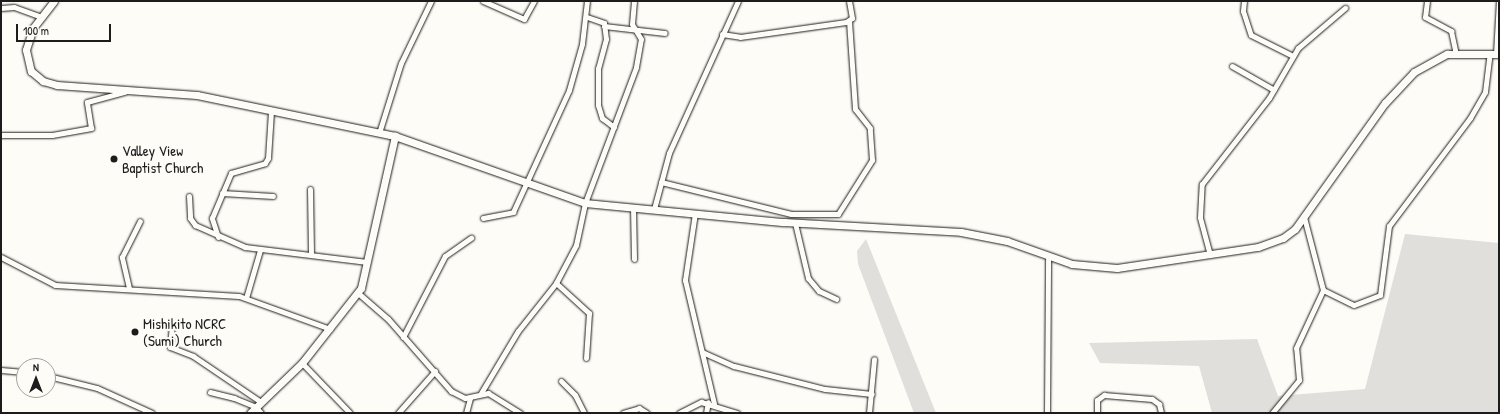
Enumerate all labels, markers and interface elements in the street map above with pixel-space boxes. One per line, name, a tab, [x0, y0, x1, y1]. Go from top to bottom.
scale bar	[18, 16, 113, 42]
text: 100 m	[23, 22, 49, 39]
place label: Valley View Baptist Church	[122, 141, 203, 176]
marker: Valley View Baptist Church	[109, 154, 119, 164]
place label: Mishikito NCRC (Sumi) Church	[143, 314, 226, 349]
marker: Mishikito NCRC (Sumi) Church	[130, 327, 140, 337]
north arrow	[16, 358, 56, 398]
text: N	[33, 360, 39, 374]

